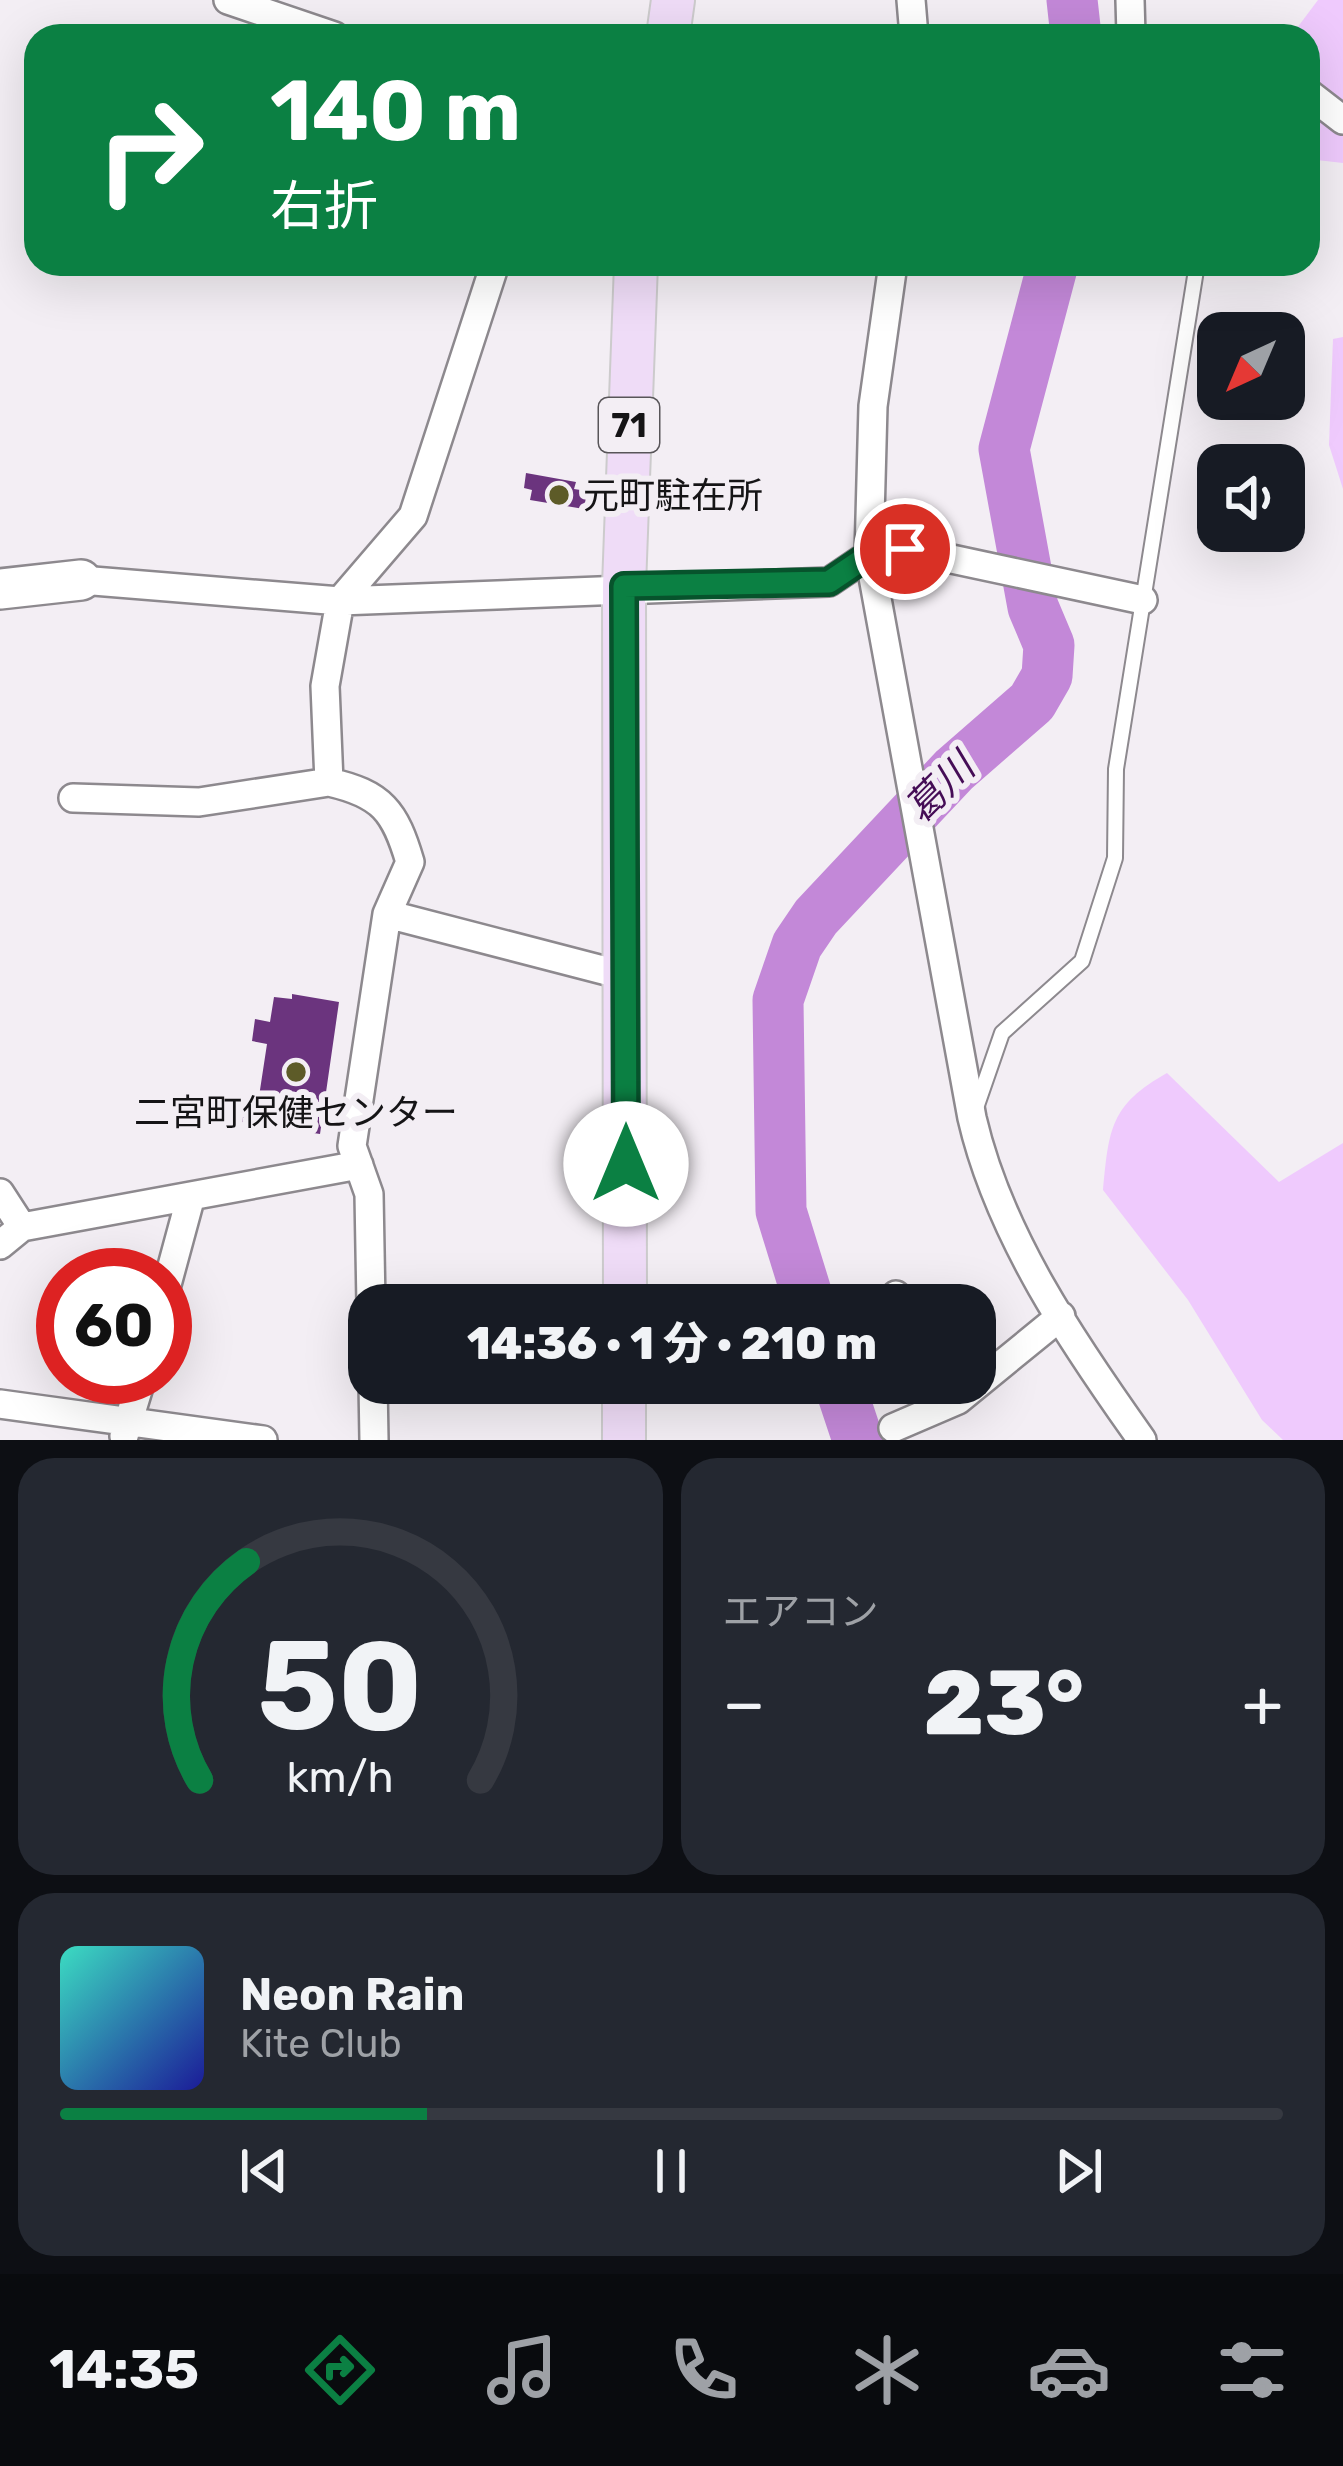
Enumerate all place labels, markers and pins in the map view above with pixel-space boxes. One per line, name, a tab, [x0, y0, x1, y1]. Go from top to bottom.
place label: 元町駐在所	[583, 474, 763, 517]
marker: 元町駐在所	[546, 482, 572, 508]
pin	[854, 498, 956, 600]
marker: 二宮町保健センター	[283, 1059, 309, 1085]
place label: 二宮町保健センター	[134, 1091, 458, 1134]

